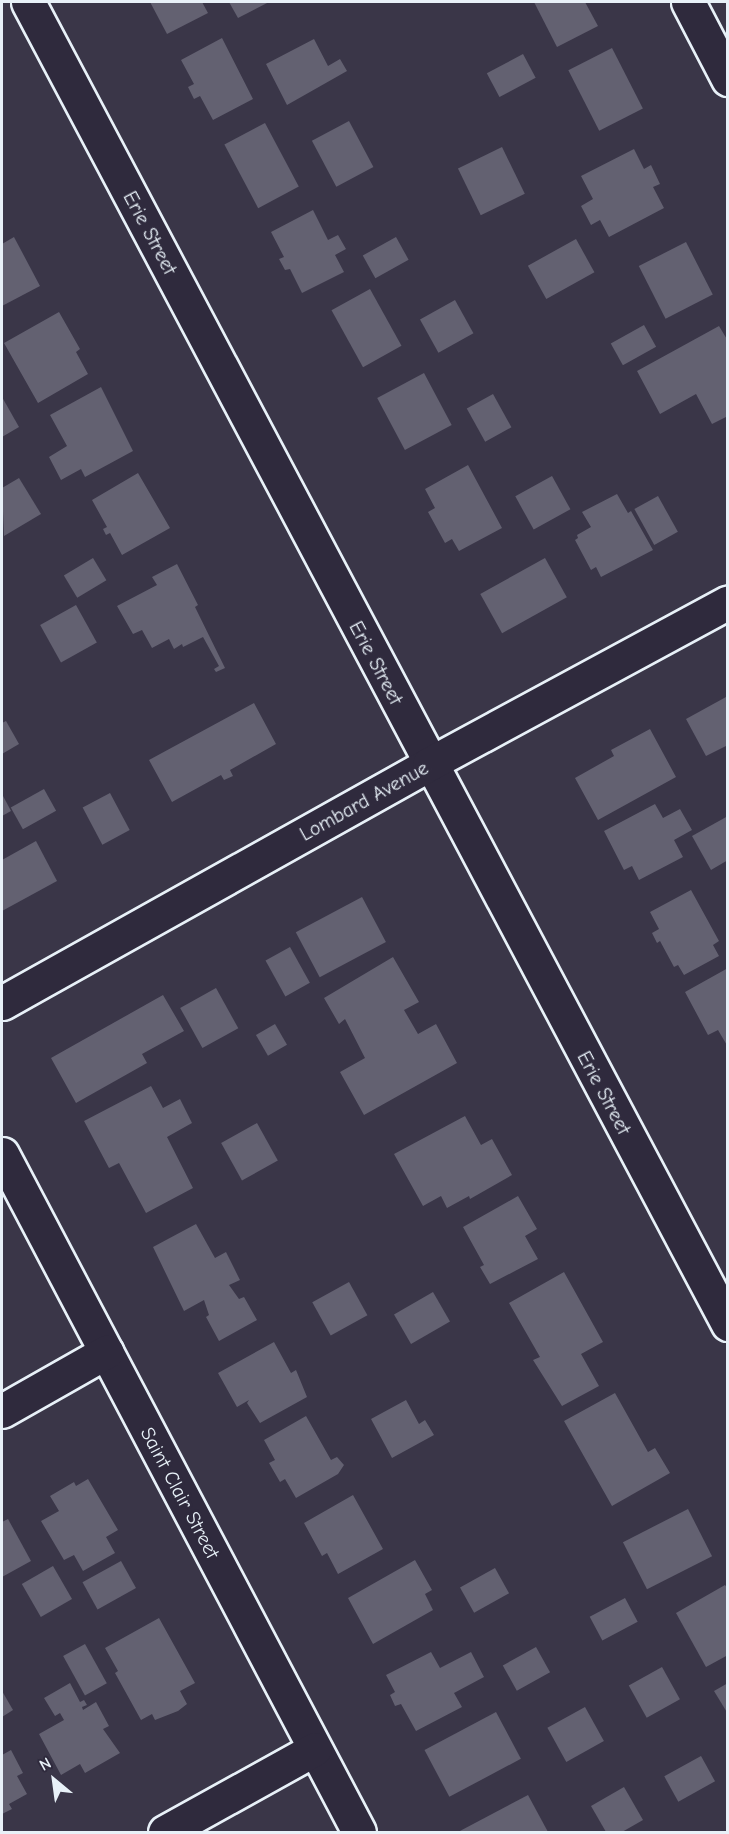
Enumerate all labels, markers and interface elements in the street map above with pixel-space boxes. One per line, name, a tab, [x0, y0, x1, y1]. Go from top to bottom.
street label: Erie Street	[118, 187, 182, 279]
street label: Erie Street	[344, 617, 408, 709]
street label: Lombard Avenue	[296, 756, 432, 846]
street label: Erie Street	[572, 1047, 636, 1139]
street label: Saint Clair Street	[135, 1423, 225, 1563]
north arrow	[24, 1750, 84, 1810]
text: N	[36, 1754, 54, 1775]

